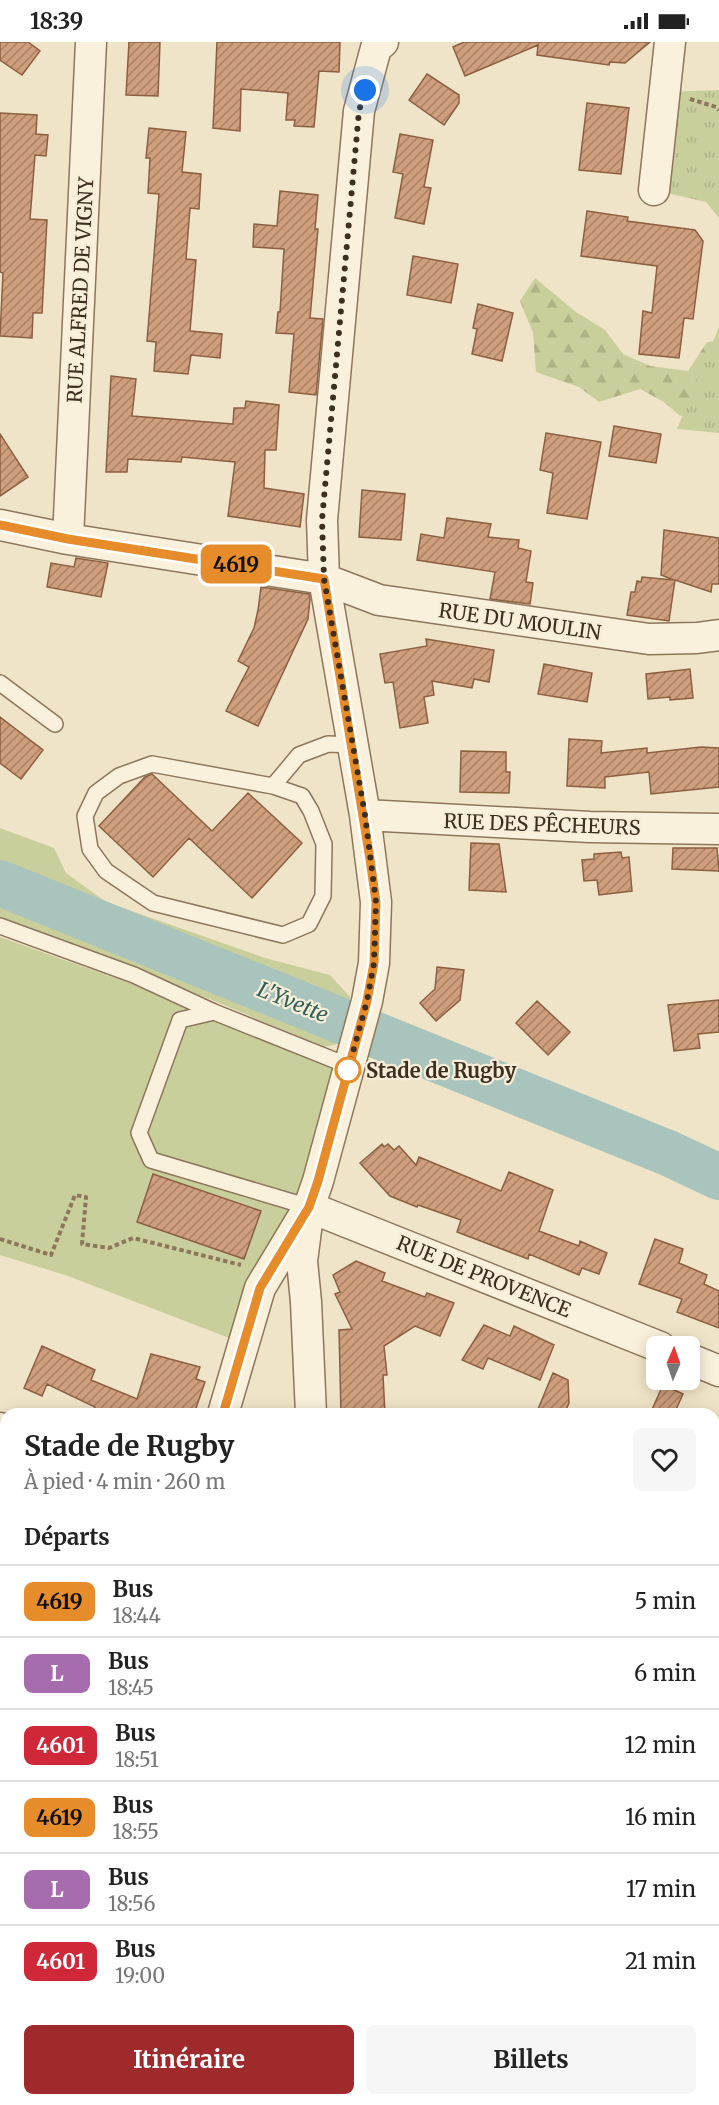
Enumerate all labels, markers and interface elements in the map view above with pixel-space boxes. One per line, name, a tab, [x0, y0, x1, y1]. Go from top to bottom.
text: 18:39	[30, 7, 83, 35]
your location	[350, 75, 380, 105]
street label: RUE ALFRED DE VIGNY	[62, 175, 98, 404]
line badge: 4619	[194, 544, 278, 584]
text: 4619	[213, 551, 259, 578]
street label: RUE DU MOULIN	[437, 597, 603, 645]
street label: RUE DES PÊCHEURS	[443, 807, 641, 840]
water label: L'Yvette	[254, 976, 332, 1028]
marker: Stade de Rugby	[335, 1057, 361, 1083]
place label: Stade de Rugby	[366, 1058, 516, 1083]
street label: RUE DE PROVENCE	[393, 1230, 575, 1323]
north arrow	[646, 1336, 700, 1390]
map controls	[646, 1336, 700, 1390]
text: Stade de Rugby	[24, 1428, 234, 1464]
button: heart	[633, 1428, 696, 1491]
text: À pied · 4 min · 260 m	[24, 1469, 225, 1494]
text: Départs	[24, 1523, 110, 1551]
text: Bus	[113, 1575, 153, 1603]
text: 5 min	[634, 1587, 696, 1615]
text: 4619	[36, 1588, 83, 1615]
text: 18:44	[113, 1603, 161, 1628]
text: Bus	[108, 1647, 149, 1675]
text: 6 min	[634, 1659, 696, 1687]
text: L	[50, 1660, 64, 1687]
text: 18:45	[108, 1675, 154, 1700]
text: Bus	[115, 1719, 156, 1747]
text: 12 min	[625, 1731, 696, 1759]
text: 4601	[36, 1732, 85, 1759]
text: 18:51	[115, 1747, 159, 1772]
text: Bus	[113, 1791, 153, 1819]
text: 16 min	[625, 1803, 696, 1831]
text: 4619	[36, 1804, 83, 1831]
text: 18:55	[113, 1819, 159, 1844]
text: Bus	[108, 1863, 149, 1891]
text: 17 min	[626, 1875, 696, 1903]
text: L	[50, 1876, 64, 1903]
text: 18:56	[108, 1891, 156, 1916]
text: Bus	[115, 1935, 156, 1963]
text: 21 min	[625, 1947, 696, 1975]
text: 4601	[36, 1948, 85, 1975]
text: 19:00	[115, 1963, 165, 1988]
button: Itinéraire	[24, 2025, 354, 2094]
button: Billets	[366, 2025, 696, 2094]

